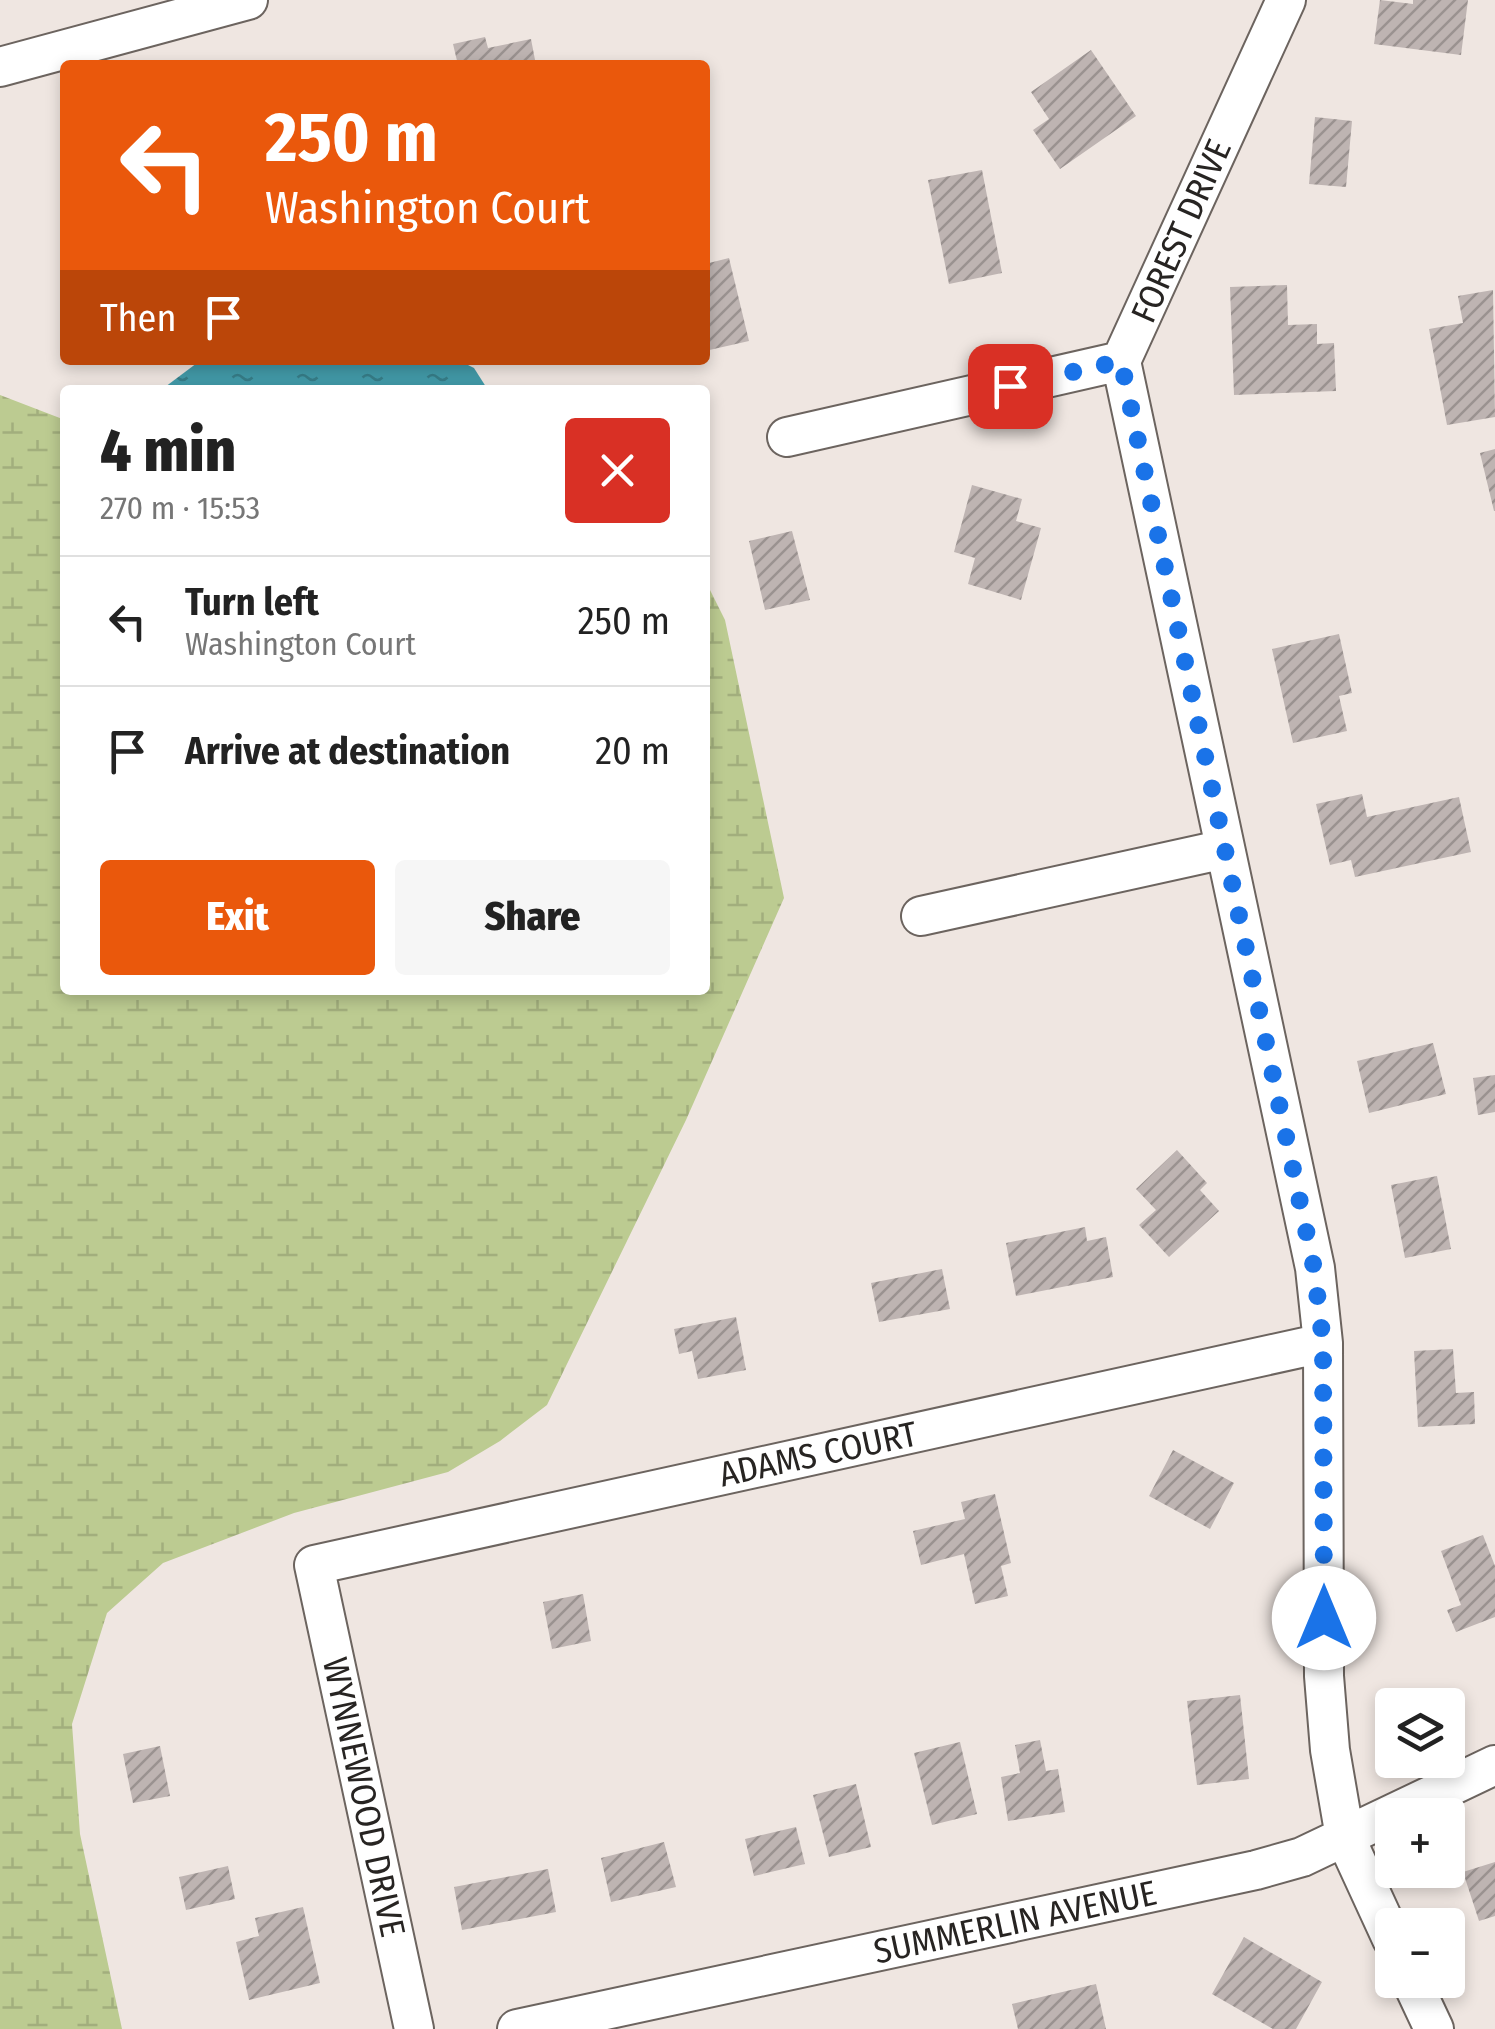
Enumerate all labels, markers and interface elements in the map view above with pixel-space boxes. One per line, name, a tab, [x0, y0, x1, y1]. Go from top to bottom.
text: 250 m	[265, 96, 438, 180]
icon: left	[100, 100, 230, 230]
street label: FOREST DRIVE	[1122, 133, 1240, 329]
text: Washington Court	[265, 181, 590, 235]
icon: arrive	[196, 290, 251, 345]
text: Then	[100, 295, 176, 341]
pin	[968, 344, 1053, 429]
icon: arrive	[983, 359, 1038, 414]
text: 4 min	[100, 415, 236, 487]
button: close	[565, 418, 670, 523]
text: 270 m · 15:53	[100, 489, 260, 527]
text: Turn left	[185, 579, 319, 625]
icon: left	[100, 594, 155, 649]
text: 250 m	[578, 598, 670, 644]
text: Washington Court	[185, 625, 416, 663]
icon: arrive	[100, 724, 155, 779]
text: Arrive at destination	[185, 728, 510, 774]
text: 20 m	[595, 728, 670, 774]
button: Exit	[100, 860, 375, 975]
button: Share	[395, 860, 670, 975]
street label: ADAMS COURT	[715, 1412, 921, 1495]
position arrow	[1272, 1566, 1376, 1670]
street label: WYNNEWOOD DRIVE	[314, 1654, 414, 1940]
map controls	[1375, 1688, 1465, 1998]
button: layers	[1375, 1688, 1465, 1778]
button: +	[1375, 1798, 1465, 1888]
street label: SUMMERLIN AVENUE	[870, 1872, 1160, 1972]
button: −	[1375, 1908, 1465, 1998]

